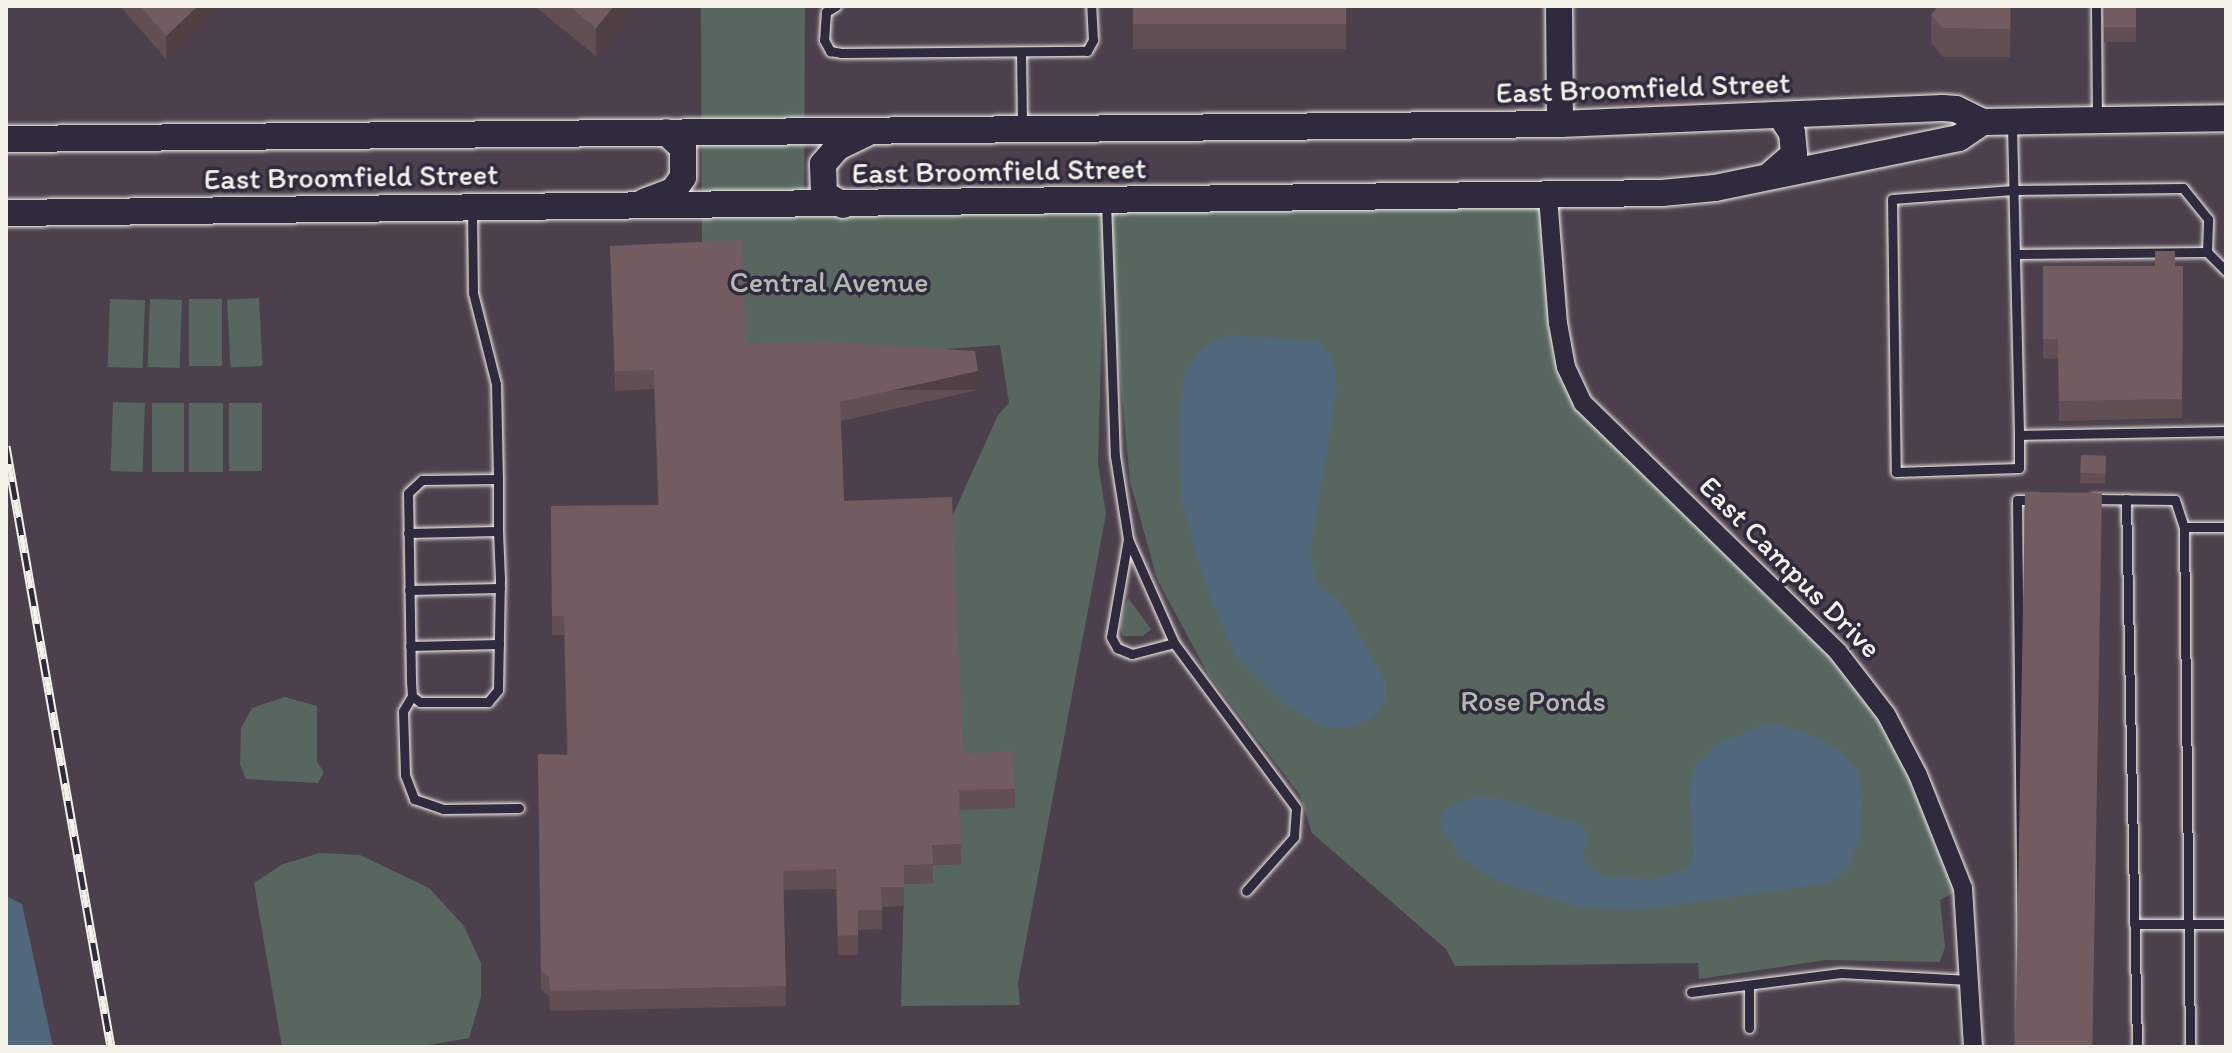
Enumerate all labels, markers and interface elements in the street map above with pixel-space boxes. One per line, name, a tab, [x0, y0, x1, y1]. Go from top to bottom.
street label: East Broomfield Street	[1495, 65, 1791, 111]
street label: East Broomfield Street	[852, 150, 1146, 192]
street label: East Broomfield Street	[204, 156, 498, 198]
park label: Central Avenue	[730, 264, 928, 300]
street label: East Campus Drive	[1691, 468, 1889, 666]
park label: Rose Ponds	[1460, 683, 1606, 719]

